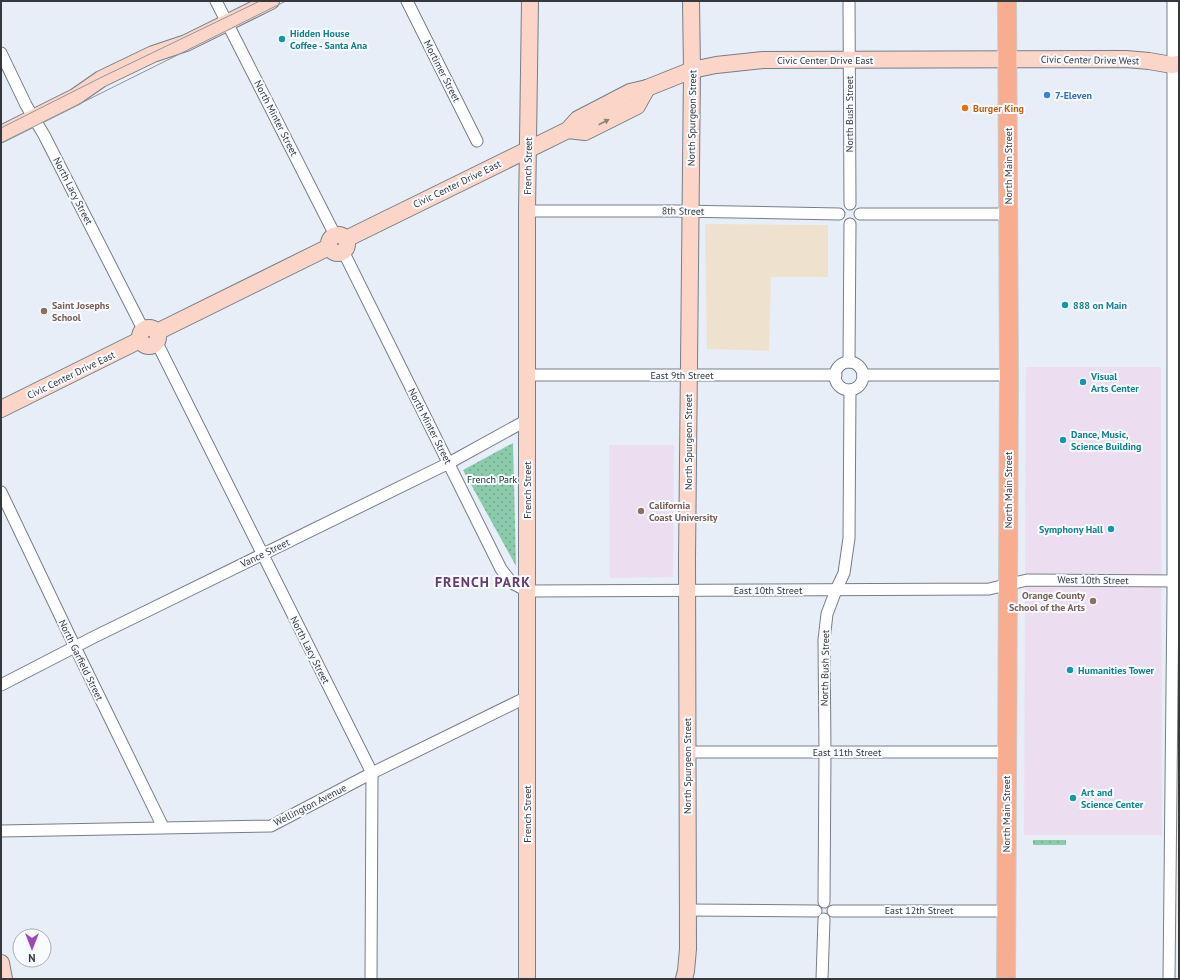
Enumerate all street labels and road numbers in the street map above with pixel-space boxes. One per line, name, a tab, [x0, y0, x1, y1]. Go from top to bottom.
street label: Mortimer Street	[421, 38, 463, 105]
street label: Civic Center Drive West	[1041, 53, 1140, 67]
street label: Civic Center Drive East	[777, 54, 874, 67]
street label: North Spurgeon Street	[685, 69, 699, 166]
street label: North Bush Street	[843, 75, 856, 152]
street label: North Minter Street	[251, 78, 301, 159]
street label: North Main Street	[1002, 127, 1015, 204]
street label: French Street	[521, 137, 535, 195]
street label: North Lacy Street	[50, 155, 96, 228]
street label: Civic Center Drive East	[411, 157, 504, 211]
street label: 8th Street	[662, 204, 705, 218]
street label: Civic Center Drive East	[25, 348, 118, 402]
street label: East 9th Street	[650, 369, 714, 382]
street label: North Minter Street	[405, 386, 455, 467]
street label: North Spurgeon Street	[682, 393, 695, 490]
street label: North Main Street	[1002, 451, 1015, 528]
street label: French Street	[521, 461, 534, 519]
street label: Vance Street	[237, 535, 292, 571]
street label: West 10th Street	[1057, 573, 1129, 587]
street label: East 10th Street	[734, 584, 803, 597]
street label: North Lacy Street	[287, 614, 333, 687]
street label: North Garfield Street	[56, 617, 107, 703]
street label: North Bush Street	[818, 629, 832, 706]
street label: North Spurgeon Street	[681, 717, 694, 814]
street label: East 11th Street	[813, 746, 882, 759]
street label: North Main Street	[1000, 775, 1013, 852]
street label: Wellington Avenue	[271, 781, 349, 829]
street label: French Street	[521, 785, 534, 843]
street label: East 12th Street	[885, 904, 954, 917]

